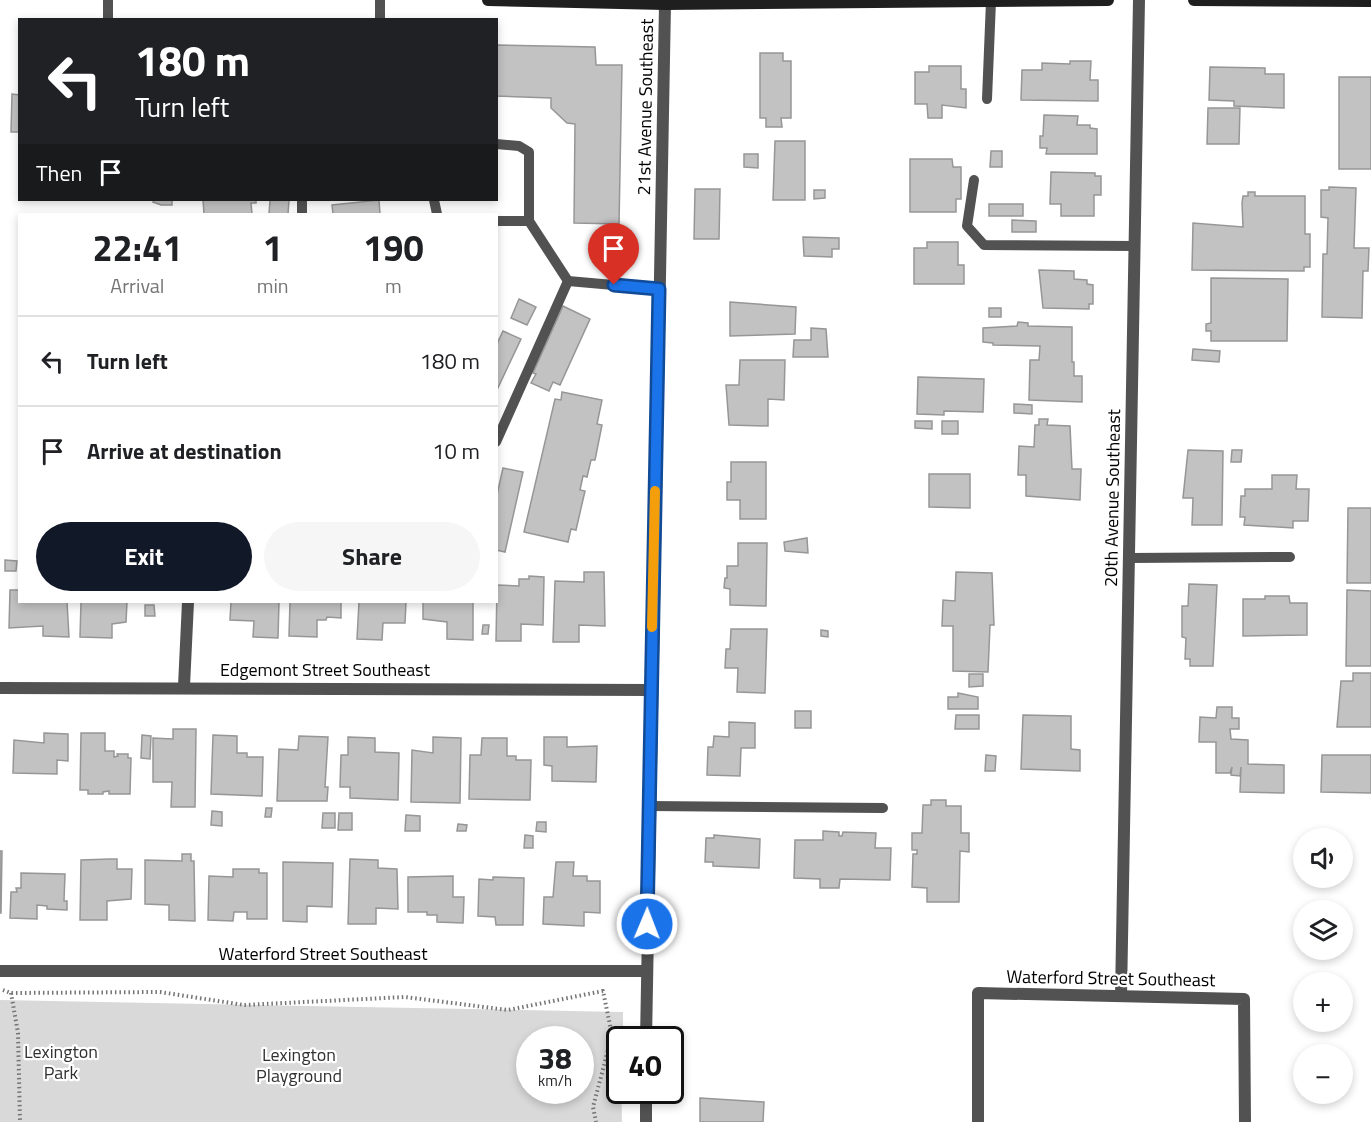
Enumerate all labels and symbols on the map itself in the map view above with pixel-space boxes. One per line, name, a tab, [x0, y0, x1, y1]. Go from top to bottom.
street label: 21st Avenue Southeast	[630, 18, 660, 196]
pin	[588, 223, 639, 285]
street label: 20th Avenue Southeast	[1097, 408, 1127, 587]
street label: Edgemont Street Southeast	[220, 656, 431, 683]
position arrow	[615, 892, 679, 956]
street label: Waterford Street Southeast	[218, 940, 428, 967]
street label: Waterford Street Southeast	[1006, 963, 1216, 993]
speed limit sign: 40	[606, 1026, 684, 1104]
park label: Lexington Park	[24, 1038, 98, 1086]
park label: Lexington Playground	[256, 1041, 342, 1089]

